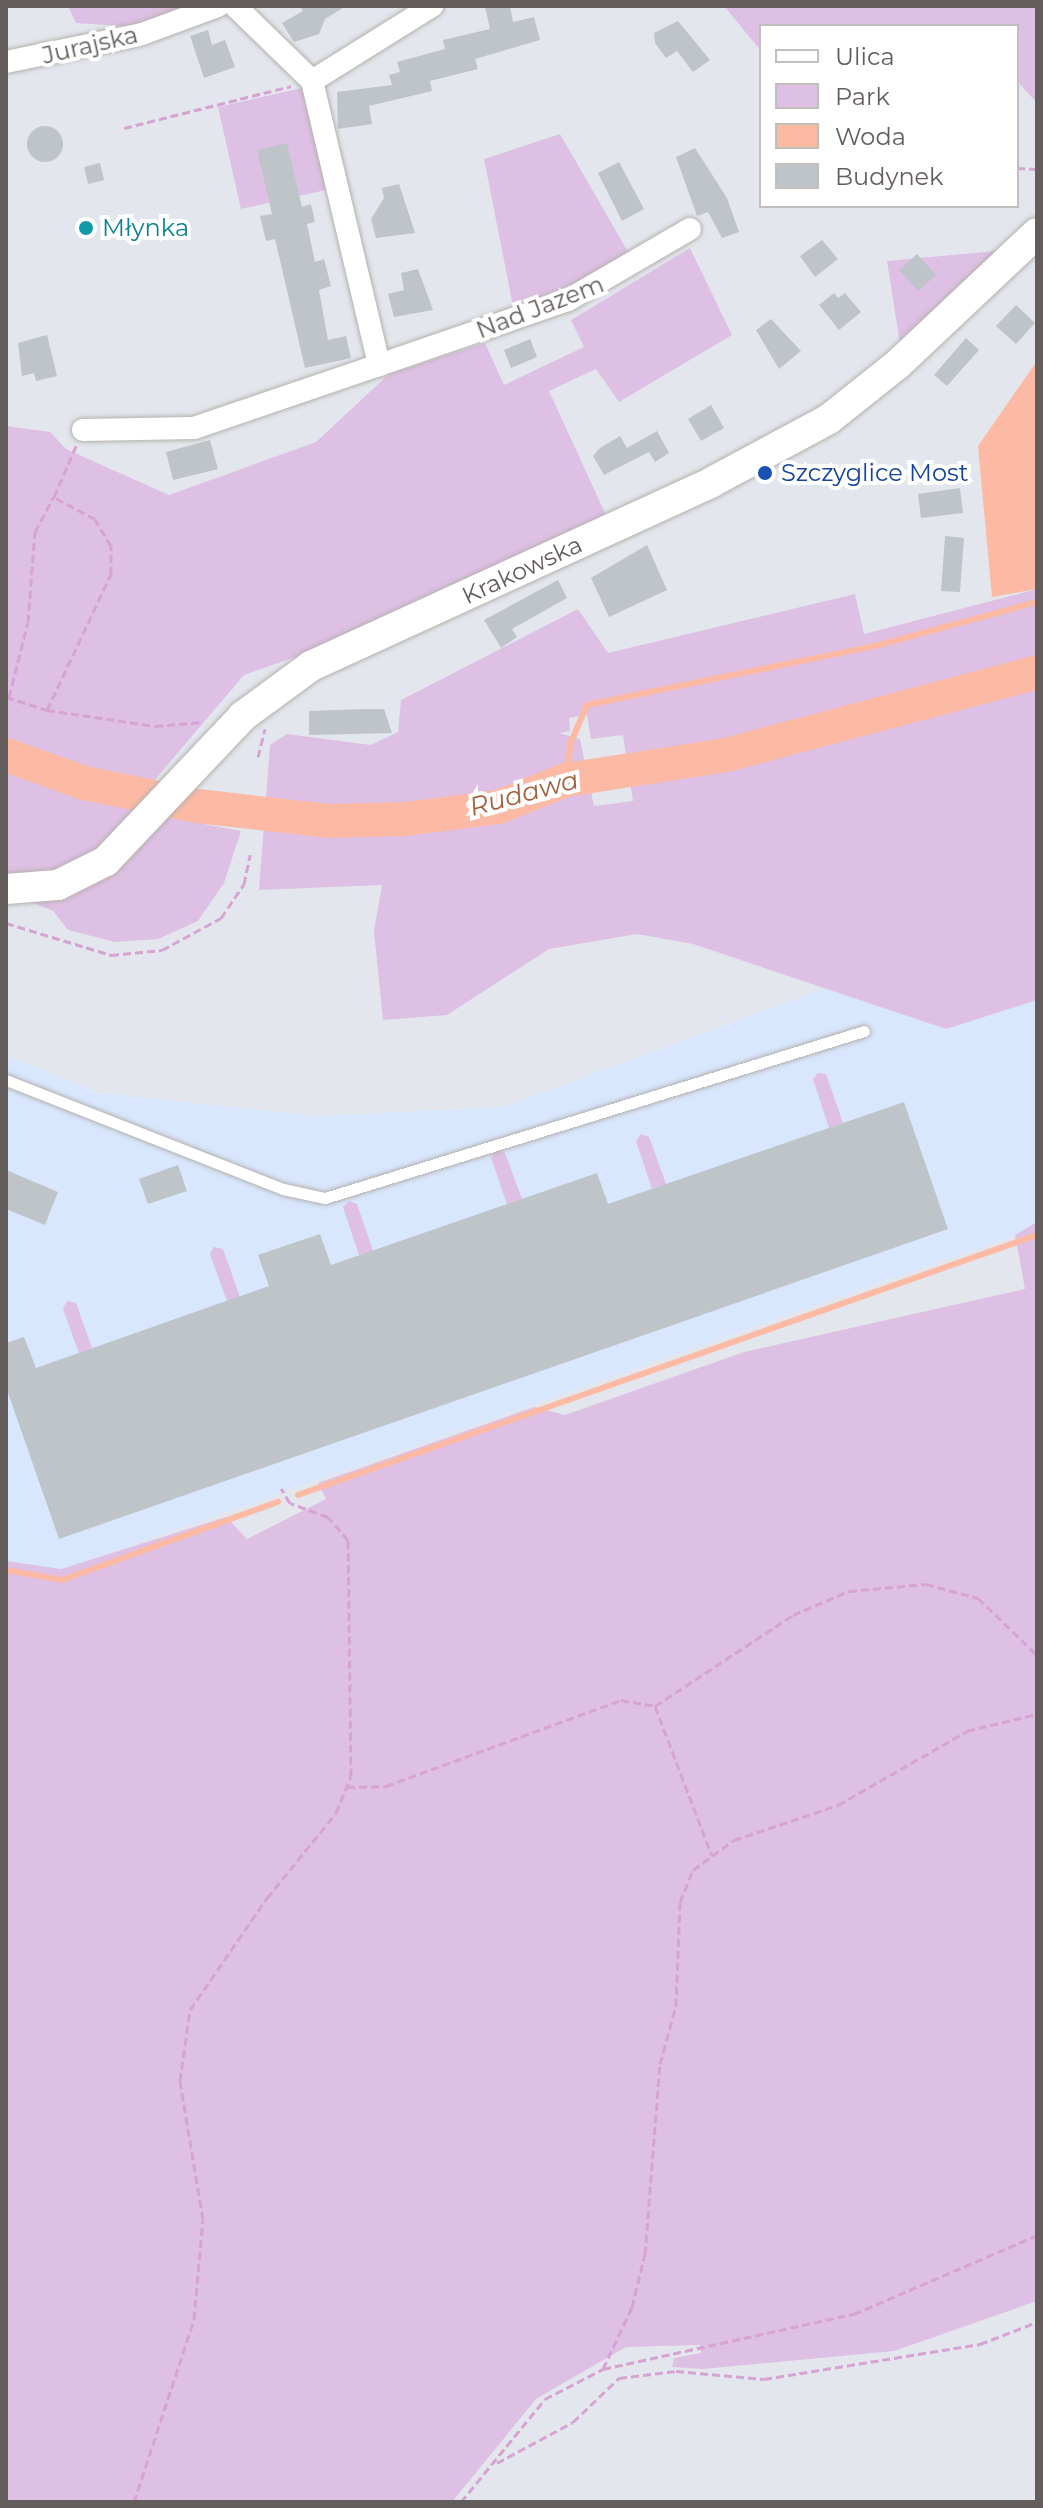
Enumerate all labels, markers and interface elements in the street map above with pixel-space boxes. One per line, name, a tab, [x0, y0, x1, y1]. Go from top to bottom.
street label: Jurajska	[39, 20, 141, 70]
legend	[759, 24, 1019, 208]
text: Ulica	[835, 42, 895, 71]
text: Park	[835, 82, 890, 111]
text: Woda	[835, 122, 906, 151]
text: Budynek	[835, 162, 943, 191]
place label: Młynka	[102, 214, 189, 242]
marker: Młynka	[77, 219, 95, 237]
street label: Nad Jazem	[472, 269, 608, 345]
place label: Szczyglice Most	[781, 459, 968, 487]
marker: Szczyglice Most	[756, 464, 774, 482]
street label: Krakowska	[457, 530, 587, 610]
water label: Rudawa	[466, 764, 582, 824]

